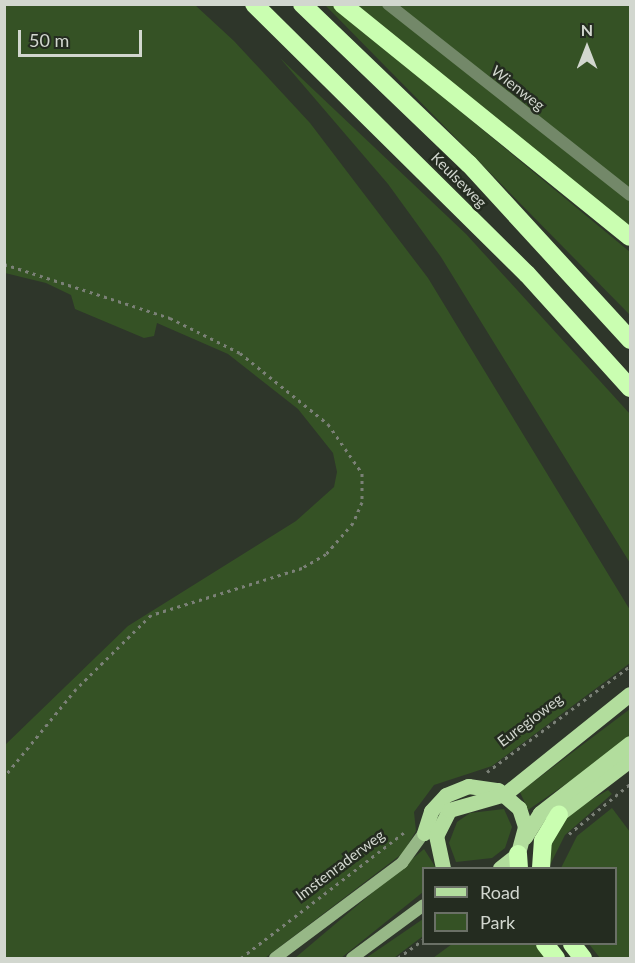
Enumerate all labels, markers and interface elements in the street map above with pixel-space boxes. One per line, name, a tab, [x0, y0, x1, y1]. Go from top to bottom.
scale bar	[21, 18, 146, 56]
north arrow	[557, 18, 617, 78]
text: N	[581, 20, 593, 39]
text: 50 m	[29, 29, 69, 51]
street label: Wienweg	[488, 62, 548, 114]
street label: Keulseweg	[428, 149, 490, 211]
street label: Euregioweg	[494, 690, 566, 750]
street label: Imstenraderweg	[292, 826, 388, 904]
legend	[422, 867, 617, 945]
text: Road	[480, 881, 520, 903]
text: Park	[480, 911, 515, 933]

